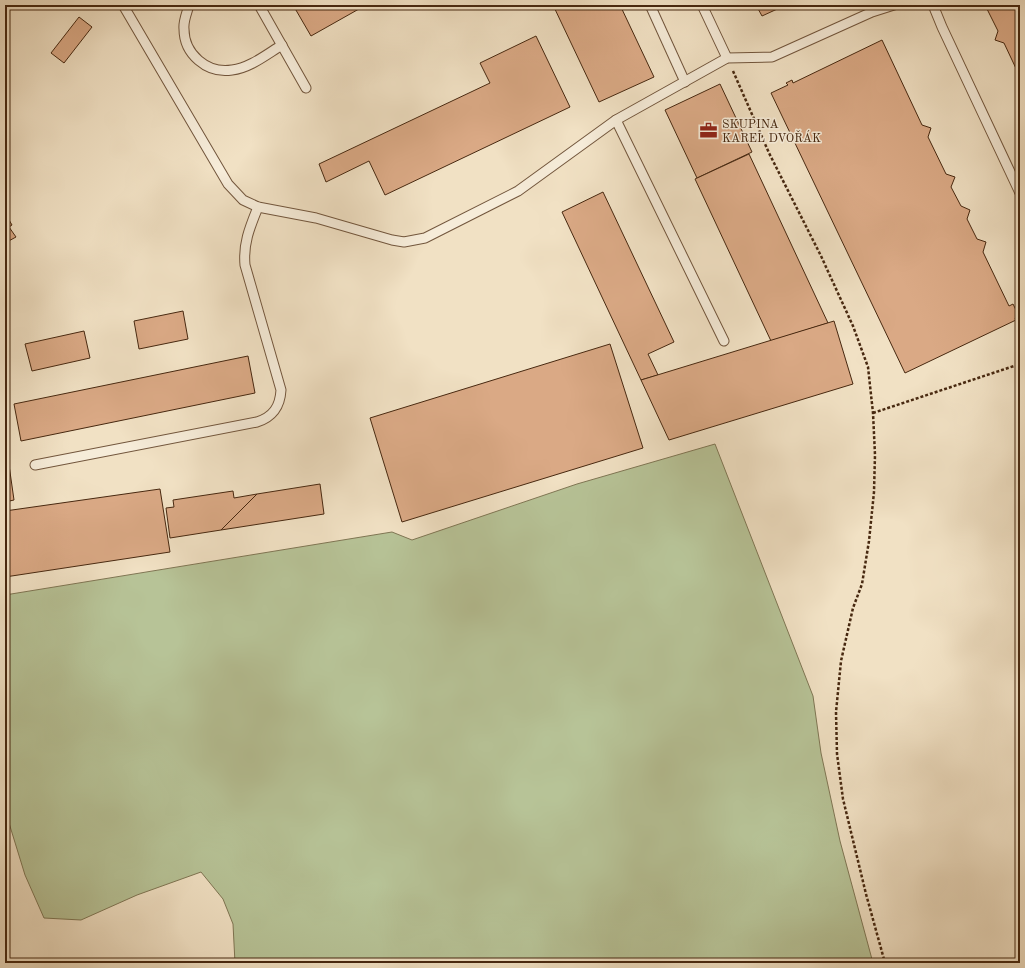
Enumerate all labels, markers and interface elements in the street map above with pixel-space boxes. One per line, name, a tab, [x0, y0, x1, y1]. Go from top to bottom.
place label: SKUPINA KAREL DVOŘÁK	[722, 119, 821, 145]
office icon: SKUPINA KAREL DVOŘÁK	[699, 121, 719, 141]

